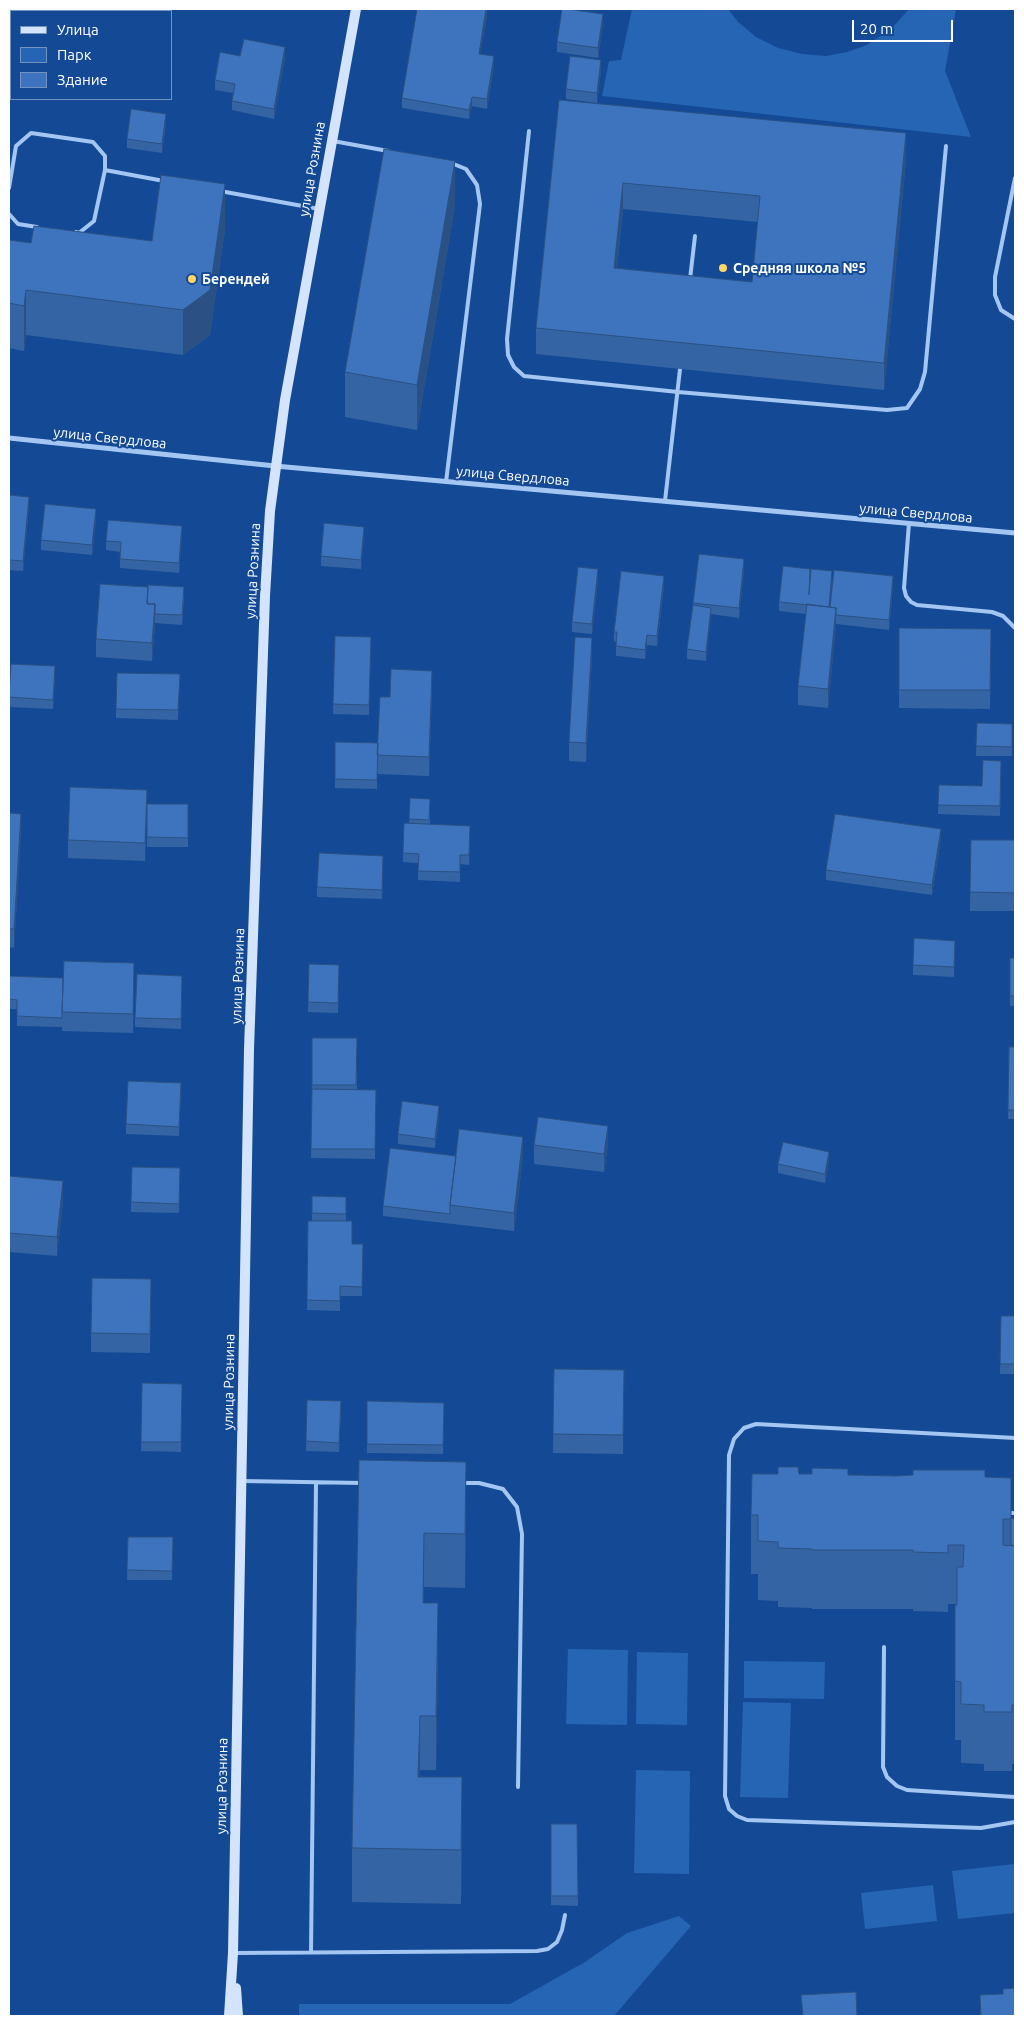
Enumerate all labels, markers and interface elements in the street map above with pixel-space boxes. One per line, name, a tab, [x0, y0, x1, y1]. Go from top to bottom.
legend	[10, 10, 172, 100]
scale bar	[854, 10, 955, 42]
text: 20 m	[860, 20, 893, 37]
text: Улица	[57, 21, 99, 38]
text: Парк	[57, 46, 92, 63]
text: Здание	[57, 71, 108, 88]
street label: улица Рознина	[295, 120, 329, 218]
place label: Средняя школа №5	[733, 260, 866, 276]
marker: Средняя школа №5	[717, 262, 729, 274]
place label: Берендей	[202, 271, 270, 287]
marker: Берендей	[186, 273, 198, 285]
street label: улица Свердлова	[53, 424, 167, 452]
street label: улица Свердлова	[456, 463, 570, 489]
street label: улица Свердлова	[859, 500, 973, 526]
street label: улица Рознина	[242, 522, 264, 620]
street label: улица Рознина	[228, 928, 248, 1024]
street label: улица Рознина	[220, 1334, 238, 1430]
street label: улица Рознина	[213, 1738, 231, 1834]

